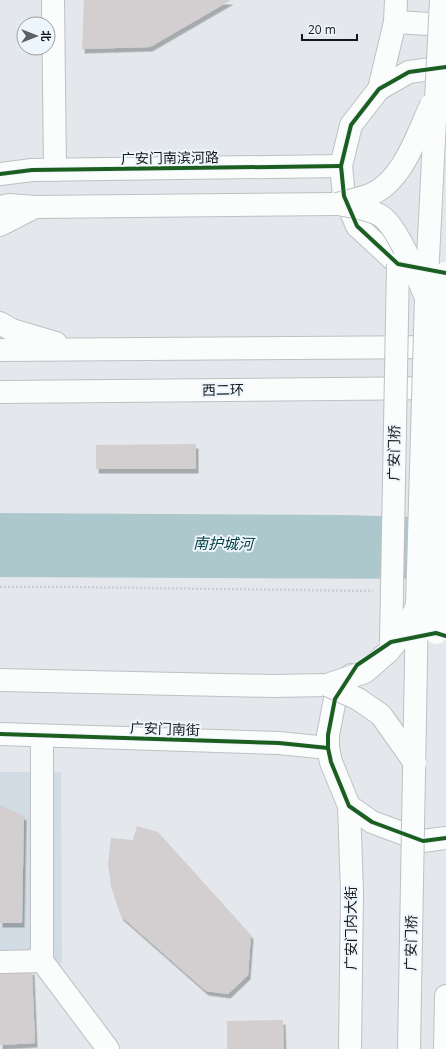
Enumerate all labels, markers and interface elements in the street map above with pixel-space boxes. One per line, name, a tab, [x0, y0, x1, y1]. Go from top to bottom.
north arrow	[16, 16, 56, 56]
scale bar	[302, 16, 357, 42]
text: 20 m	[308, 21, 336, 38]
text: 北	[39, 31, 54, 42]
street label: 广安门南滨河路	[121, 147, 219, 168]
street label: 西二环	[202, 380, 244, 399]
street label: 广安门桥	[384, 425, 403, 481]
water label: 南护城河	[193, 532, 256, 554]
street label: 广安门南街	[130, 718, 200, 739]
street label: 广安门内大街	[341, 886, 360, 970]
street label: 广安门桥	[401, 915, 420, 971]

